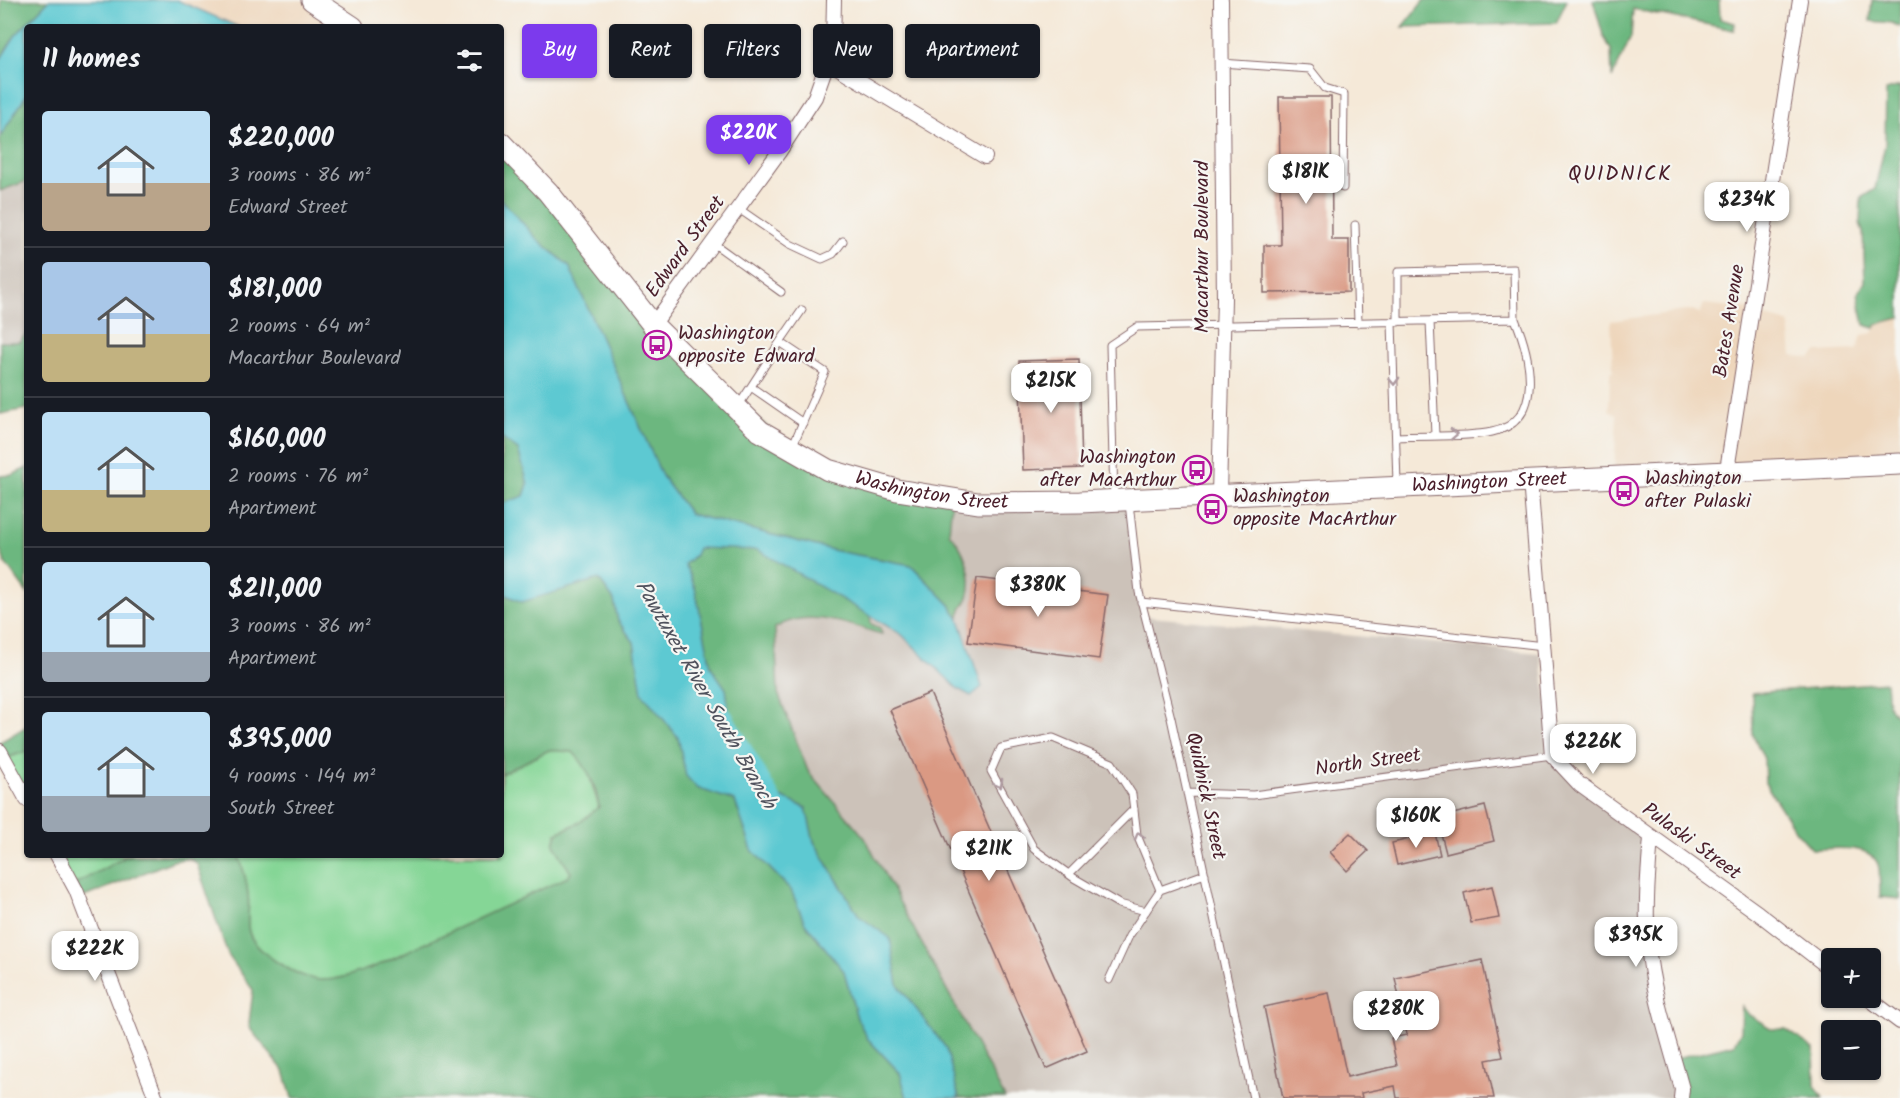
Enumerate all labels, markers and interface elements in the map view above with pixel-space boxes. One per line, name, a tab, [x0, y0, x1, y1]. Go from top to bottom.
chip: Buy	[522, 24, 597, 78]
chip: Rent	[609, 24, 692, 78]
chip: Filters	[704, 24, 801, 78]
chip: New	[813, 24, 893, 78]
chip: Apartment	[905, 24, 1040, 78]
text: 11 homes	[42, 39, 140, 81]
icon: filters	[453, 44, 486, 77]
pin: $220K	[707, 115, 791, 166]
text: $220,000	[228, 118, 334, 160]
text: $220K	[720, 118, 778, 150]
icon: home	[90, 135, 162, 207]
pin: $181K	[1264, 154, 1348, 205]
text: $181K	[1282, 157, 1330, 189]
district label: QUIDNICK	[1568, 158, 1672, 191]
text: 3 rooms · 86 m²	[228, 160, 371, 192]
street label: Macarthur Boulevard	[1187, 160, 1219, 333]
pin: $234K	[1705, 182, 1789, 233]
text: $234K	[1718, 185, 1776, 217]
street label: Edward Street	[638, 189, 734, 305]
text: Edward Street	[228, 192, 348, 224]
street label: Bates Avenue	[1705, 262, 1755, 380]
text: $181,000	[228, 269, 321, 311]
icon: home	[90, 286, 162, 358]
text: 2 rooms · 64 m²	[228, 311, 370, 343]
place label: Washington opposite Edward	[678, 318, 815, 373]
bus stop icon: Washington opposite Edward	[641, 329, 673, 361]
text: Macarthur Boulevard	[228, 343, 401, 375]
pin: $215K	[1009, 363, 1093, 414]
text: $215K	[1025, 366, 1077, 398]
one-way arrow	[1388, 376, 1400, 385]
text: $160,000	[228, 419, 326, 461]
one-way arrow	[1450, 427, 1459, 440]
icon: home	[90, 436, 162, 508]
place label: Washington after MacArthur	[1040, 442, 1177, 497]
bus stop icon: Washington after MacArthur	[1181, 454, 1213, 486]
text: 2 rooms · 76 m²	[228, 461, 368, 493]
street label: Washington Street	[851, 463, 1009, 519]
street label: Washington Street	[1411, 463, 1568, 503]
place label: Washington after Pulaski	[1645, 463, 1752, 518]
bus stop icon: Washington after Pulaski	[1608, 475, 1640, 507]
place label: Washington opposite MacArthur	[1233, 481, 1397, 536]
text: Apartment	[228, 493, 317, 525]
bus stop icon: Washington opposite MacArthur	[1196, 493, 1228, 525]
pin: $380K	[996, 567, 1080, 618]
text: $211,000	[228, 569, 321, 611]
text: $380K	[1010, 570, 1066, 602]
water label: Pawtuxet River South Branch	[626, 574, 785, 817]
icon: home	[90, 586, 162, 658]
text: 3 rooms · 86 m²	[228, 611, 371, 643]
text: Apartment	[228, 643, 317, 675]
text: $395,000	[228, 719, 331, 761]
pin: $226K	[1551, 724, 1635, 775]
text: $226K	[1564, 727, 1622, 759]
street label: Quidnick Street	[1176, 729, 1234, 863]
icon: home	[90, 736, 162, 808]
street label: North Street	[1313, 740, 1423, 786]
text: 4 rooms · 144 m²	[228, 761, 375, 793]
one-way arrow	[992, 778, 1003, 788]
text: South Street	[228, 793, 335, 825]
street label: Pulaski Street	[1635, 795, 1748, 889]
pin: $160K	[1374, 798, 1458, 849]
text: $160K	[1390, 801, 1442, 833]
pin: $211K	[947, 831, 1031, 882]
one-way arrow	[1133, 831, 1146, 841]
text: $211K	[965, 834, 1013, 866]
pin: $395K	[1594, 917, 1678, 968]
text: $395K	[1608, 920, 1664, 952]
pin: $222K	[53, 931, 137, 982]
text: $222K	[66, 934, 124, 966]
map controls	[1821, 948, 1881, 1080]
button: +	[1821, 948, 1881, 1008]
pin: $280K	[1354, 991, 1438, 1042]
text: $280K	[1367, 994, 1425, 1026]
button: −	[1821, 1020, 1881, 1080]

